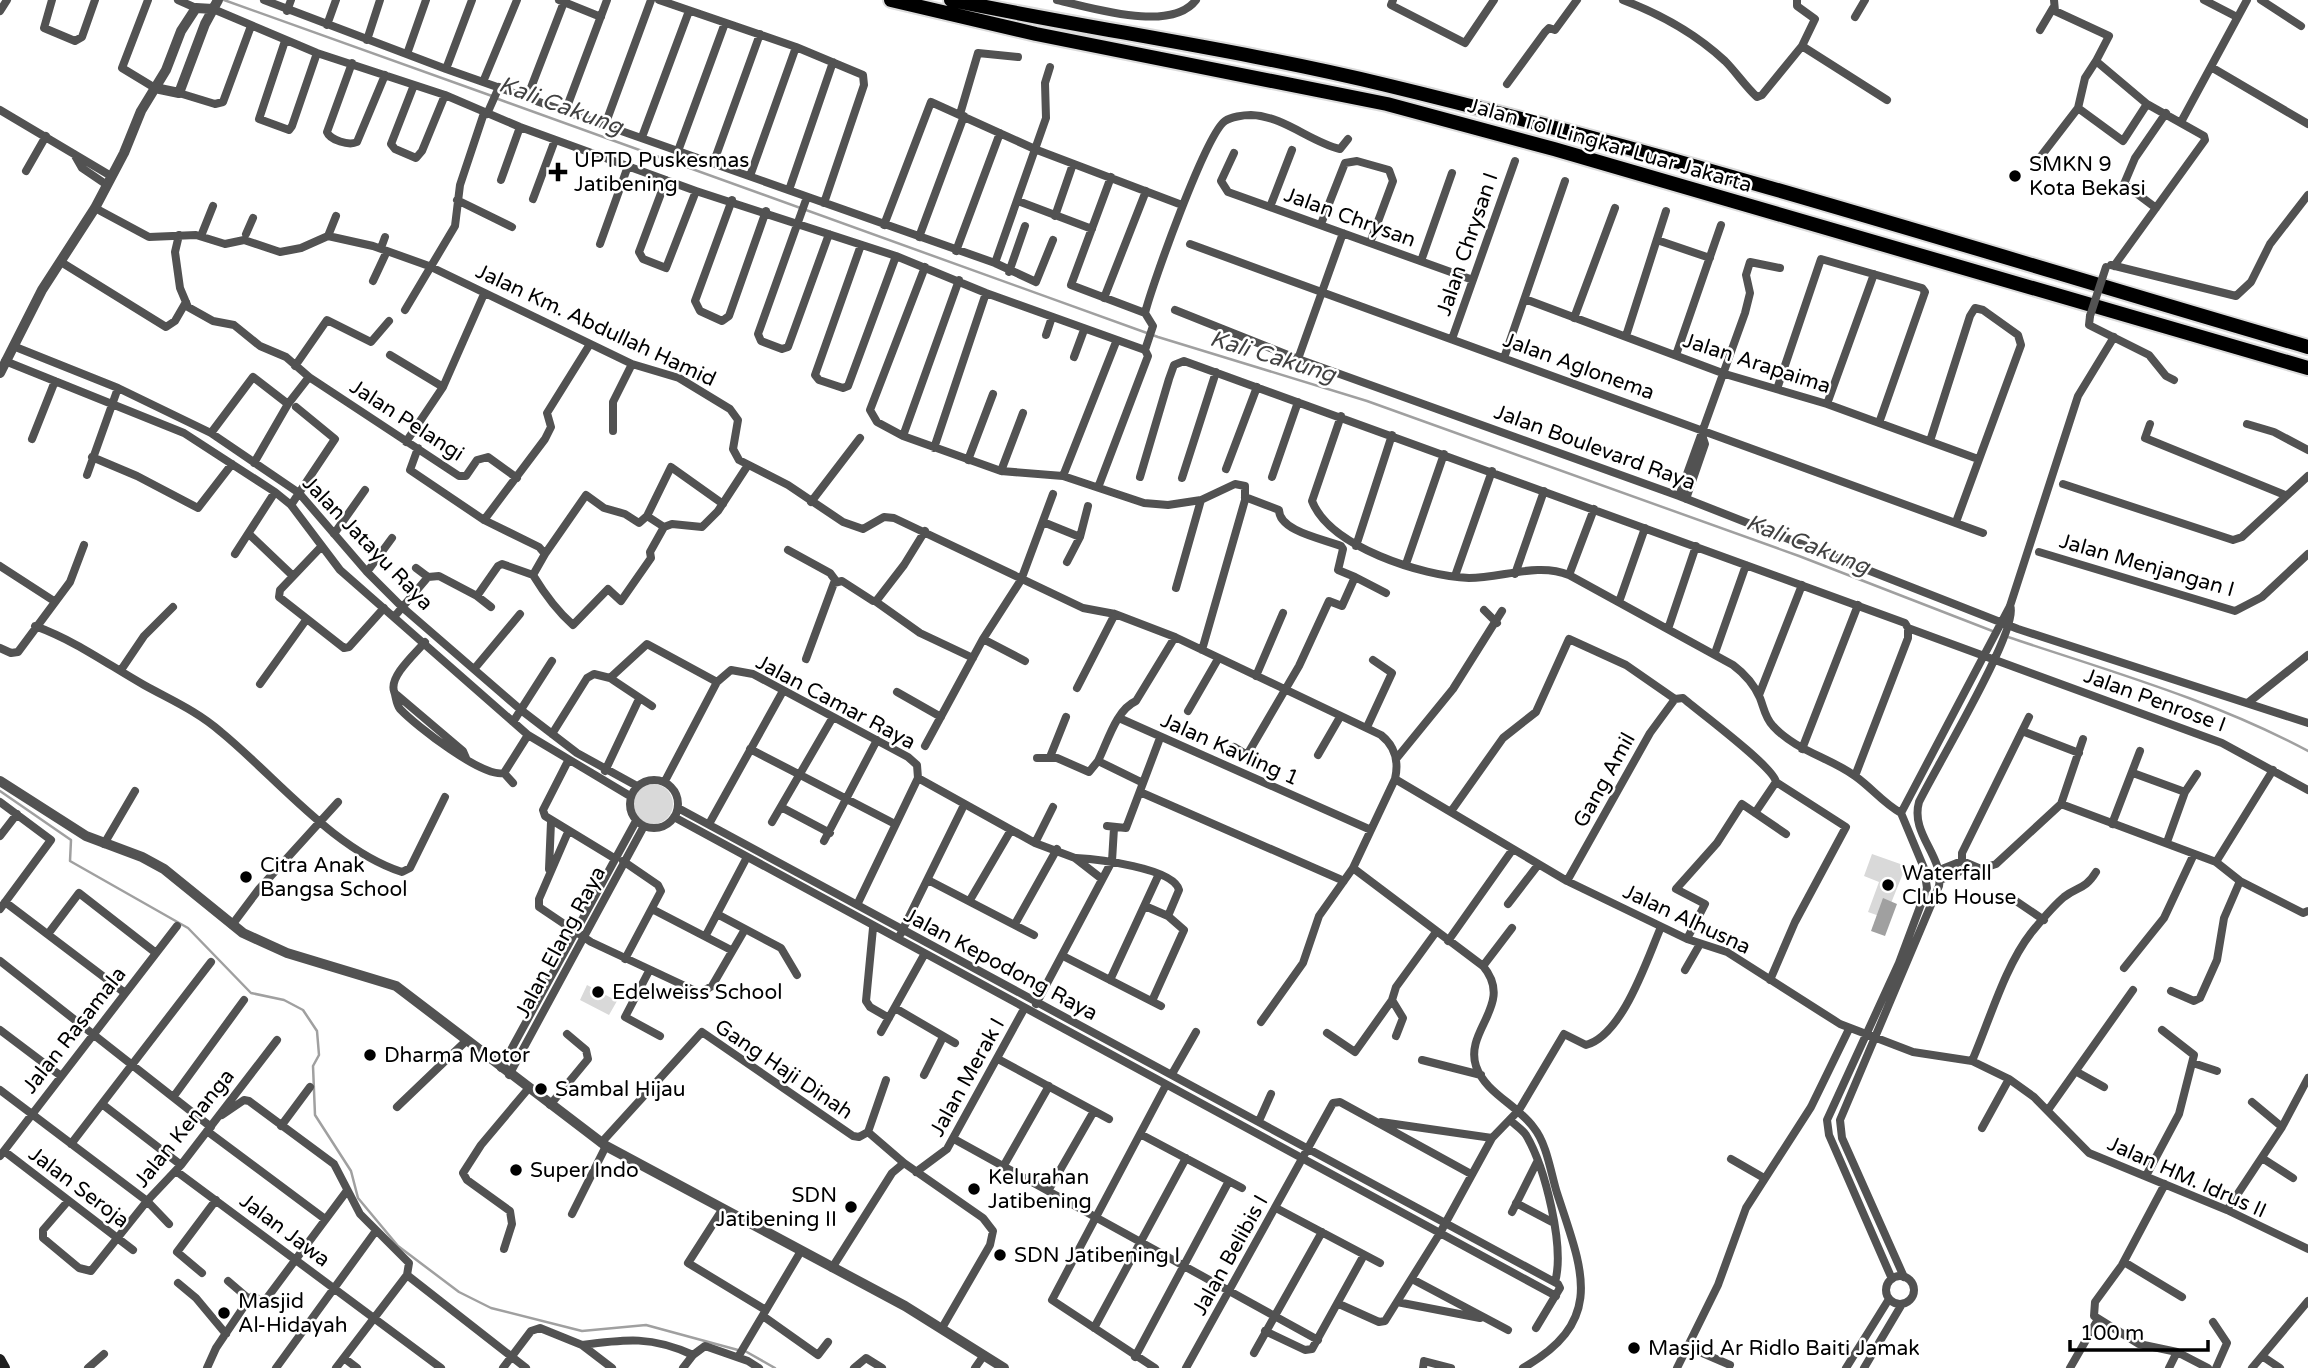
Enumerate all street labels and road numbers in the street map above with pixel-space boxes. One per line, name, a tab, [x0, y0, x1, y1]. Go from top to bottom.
street label: Jalan Tol Lingkar Luar Jakarta	[1465, 93, 1755, 198]
street label: Jalan Chrysan I	[1431, 169, 1504, 319]
street label: Jalan Chrysan	[1281, 182, 1419, 253]
street label: Jalan Km. Abdullah Hamid	[472, 259, 720, 392]
street label: Jalan Aglonema	[1500, 327, 1658, 405]
street label: Jalan Arapaima	[1680, 328, 1834, 399]
street label: Jalan Pelangi	[345, 374, 468, 467]
street label: Jalan Boulevard Raya	[1491, 399, 1699, 496]
street label: Jalan Jatayu Raya	[297, 471, 438, 616]
street label: Jalan Menjangan I	[2057, 529, 2237, 602]
street label: Jalan Camar Raya	[752, 650, 920, 755]
street label: Jalan Penrose I	[2080, 663, 2229, 738]
street label: Jalan Kavling 1	[1157, 708, 1303, 791]
street label: Gang Amil	[1568, 728, 1641, 832]
street label: Jalan Elang Raya	[510, 862, 611, 1022]
street label: Jalan Alhusna	[1619, 879, 1755, 960]
street label: Jalan Kepodong Raya	[900, 903, 1102, 1026]
street label: Jalan Rasamala	[17, 962, 132, 1099]
street label: Gang Haji Dinah	[710, 1014, 857, 1125]
street label: Jalan Merak I	[925, 1014, 1010, 1141]
street label: Jalan Kenanga	[129, 1064, 240, 1193]
street label: Jalan HM. Idrus II	[2104, 1131, 2270, 1224]
street label: Jalan Seroja	[24, 1142, 134, 1233]
street label: Jalan Jawa	[235, 1188, 335, 1272]
street label: Jalan Belibis I	[1187, 1191, 1274, 1320]

